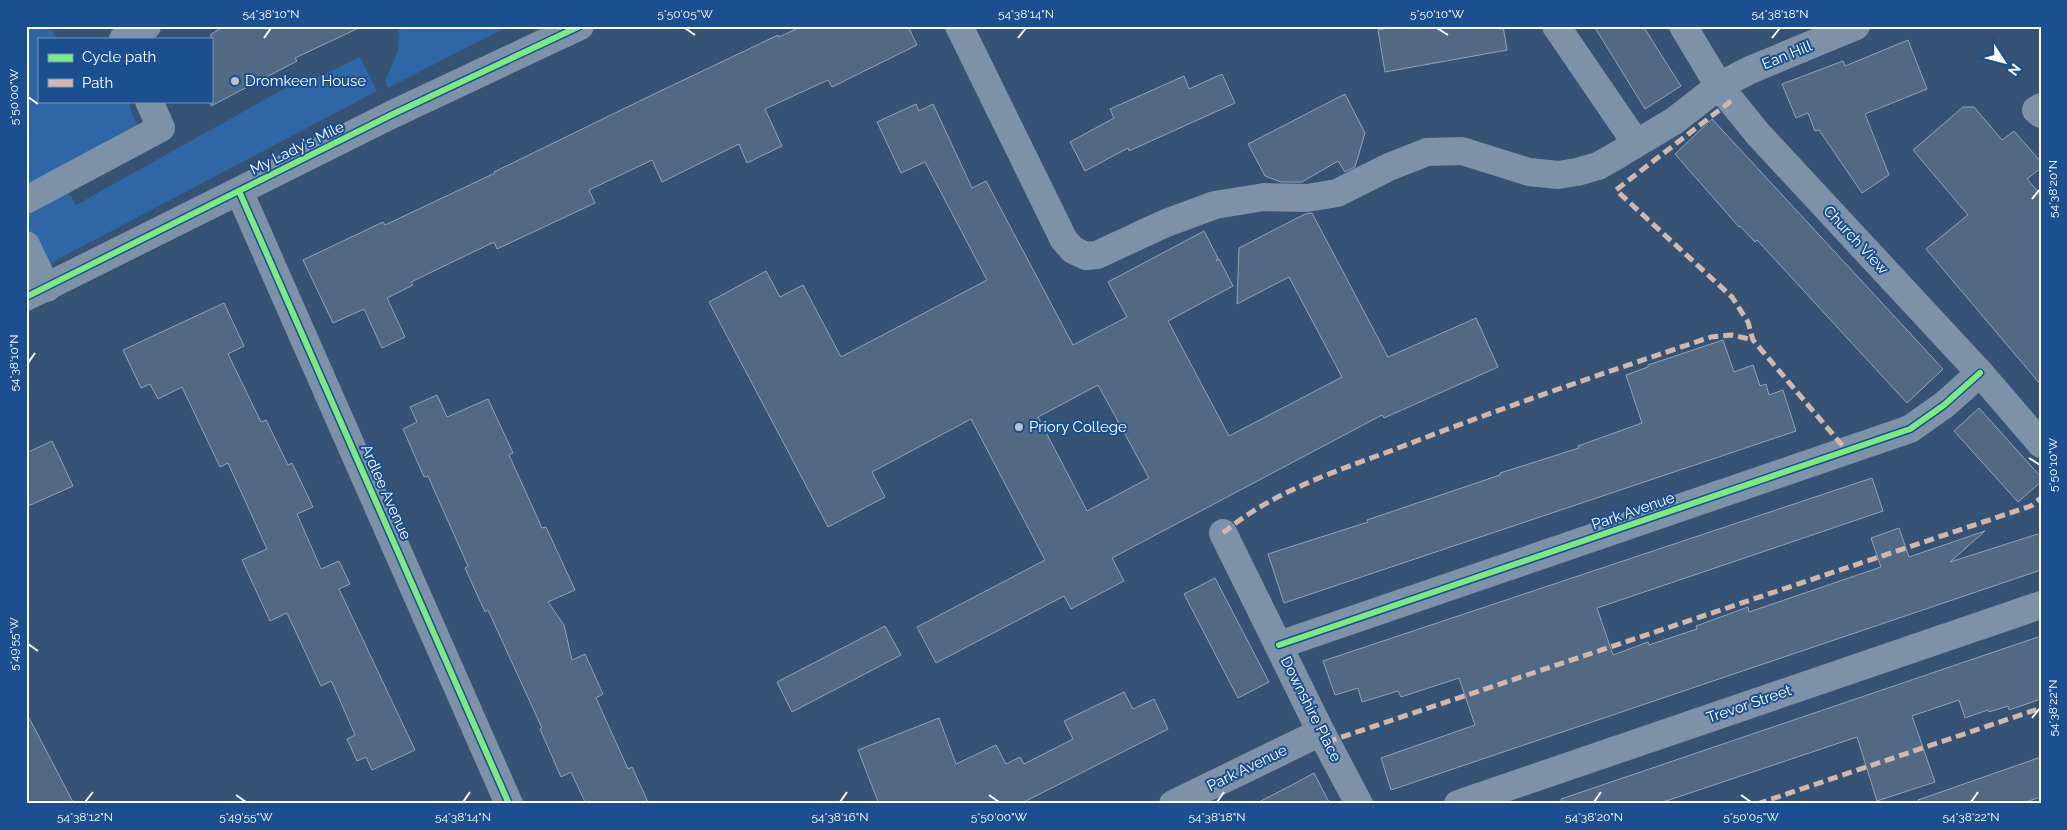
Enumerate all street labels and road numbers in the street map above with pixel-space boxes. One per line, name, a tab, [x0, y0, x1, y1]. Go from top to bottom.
street label: Ean Hill	[1759, 37, 1815, 73]
street label: My Lady's Mile	[247, 117, 347, 179]
street label: Church View	[1820, 202, 1892, 278]
street label: Ardlee Avenue	[357, 442, 415, 543]
street label: Park Avenue	[1589, 488, 1677, 534]
street label: Downshire Place	[1277, 653, 1345, 765]
street label: Trevor Street	[1704, 681, 1794, 727]
street label: Park Avenue	[1204, 741, 1290, 795]

